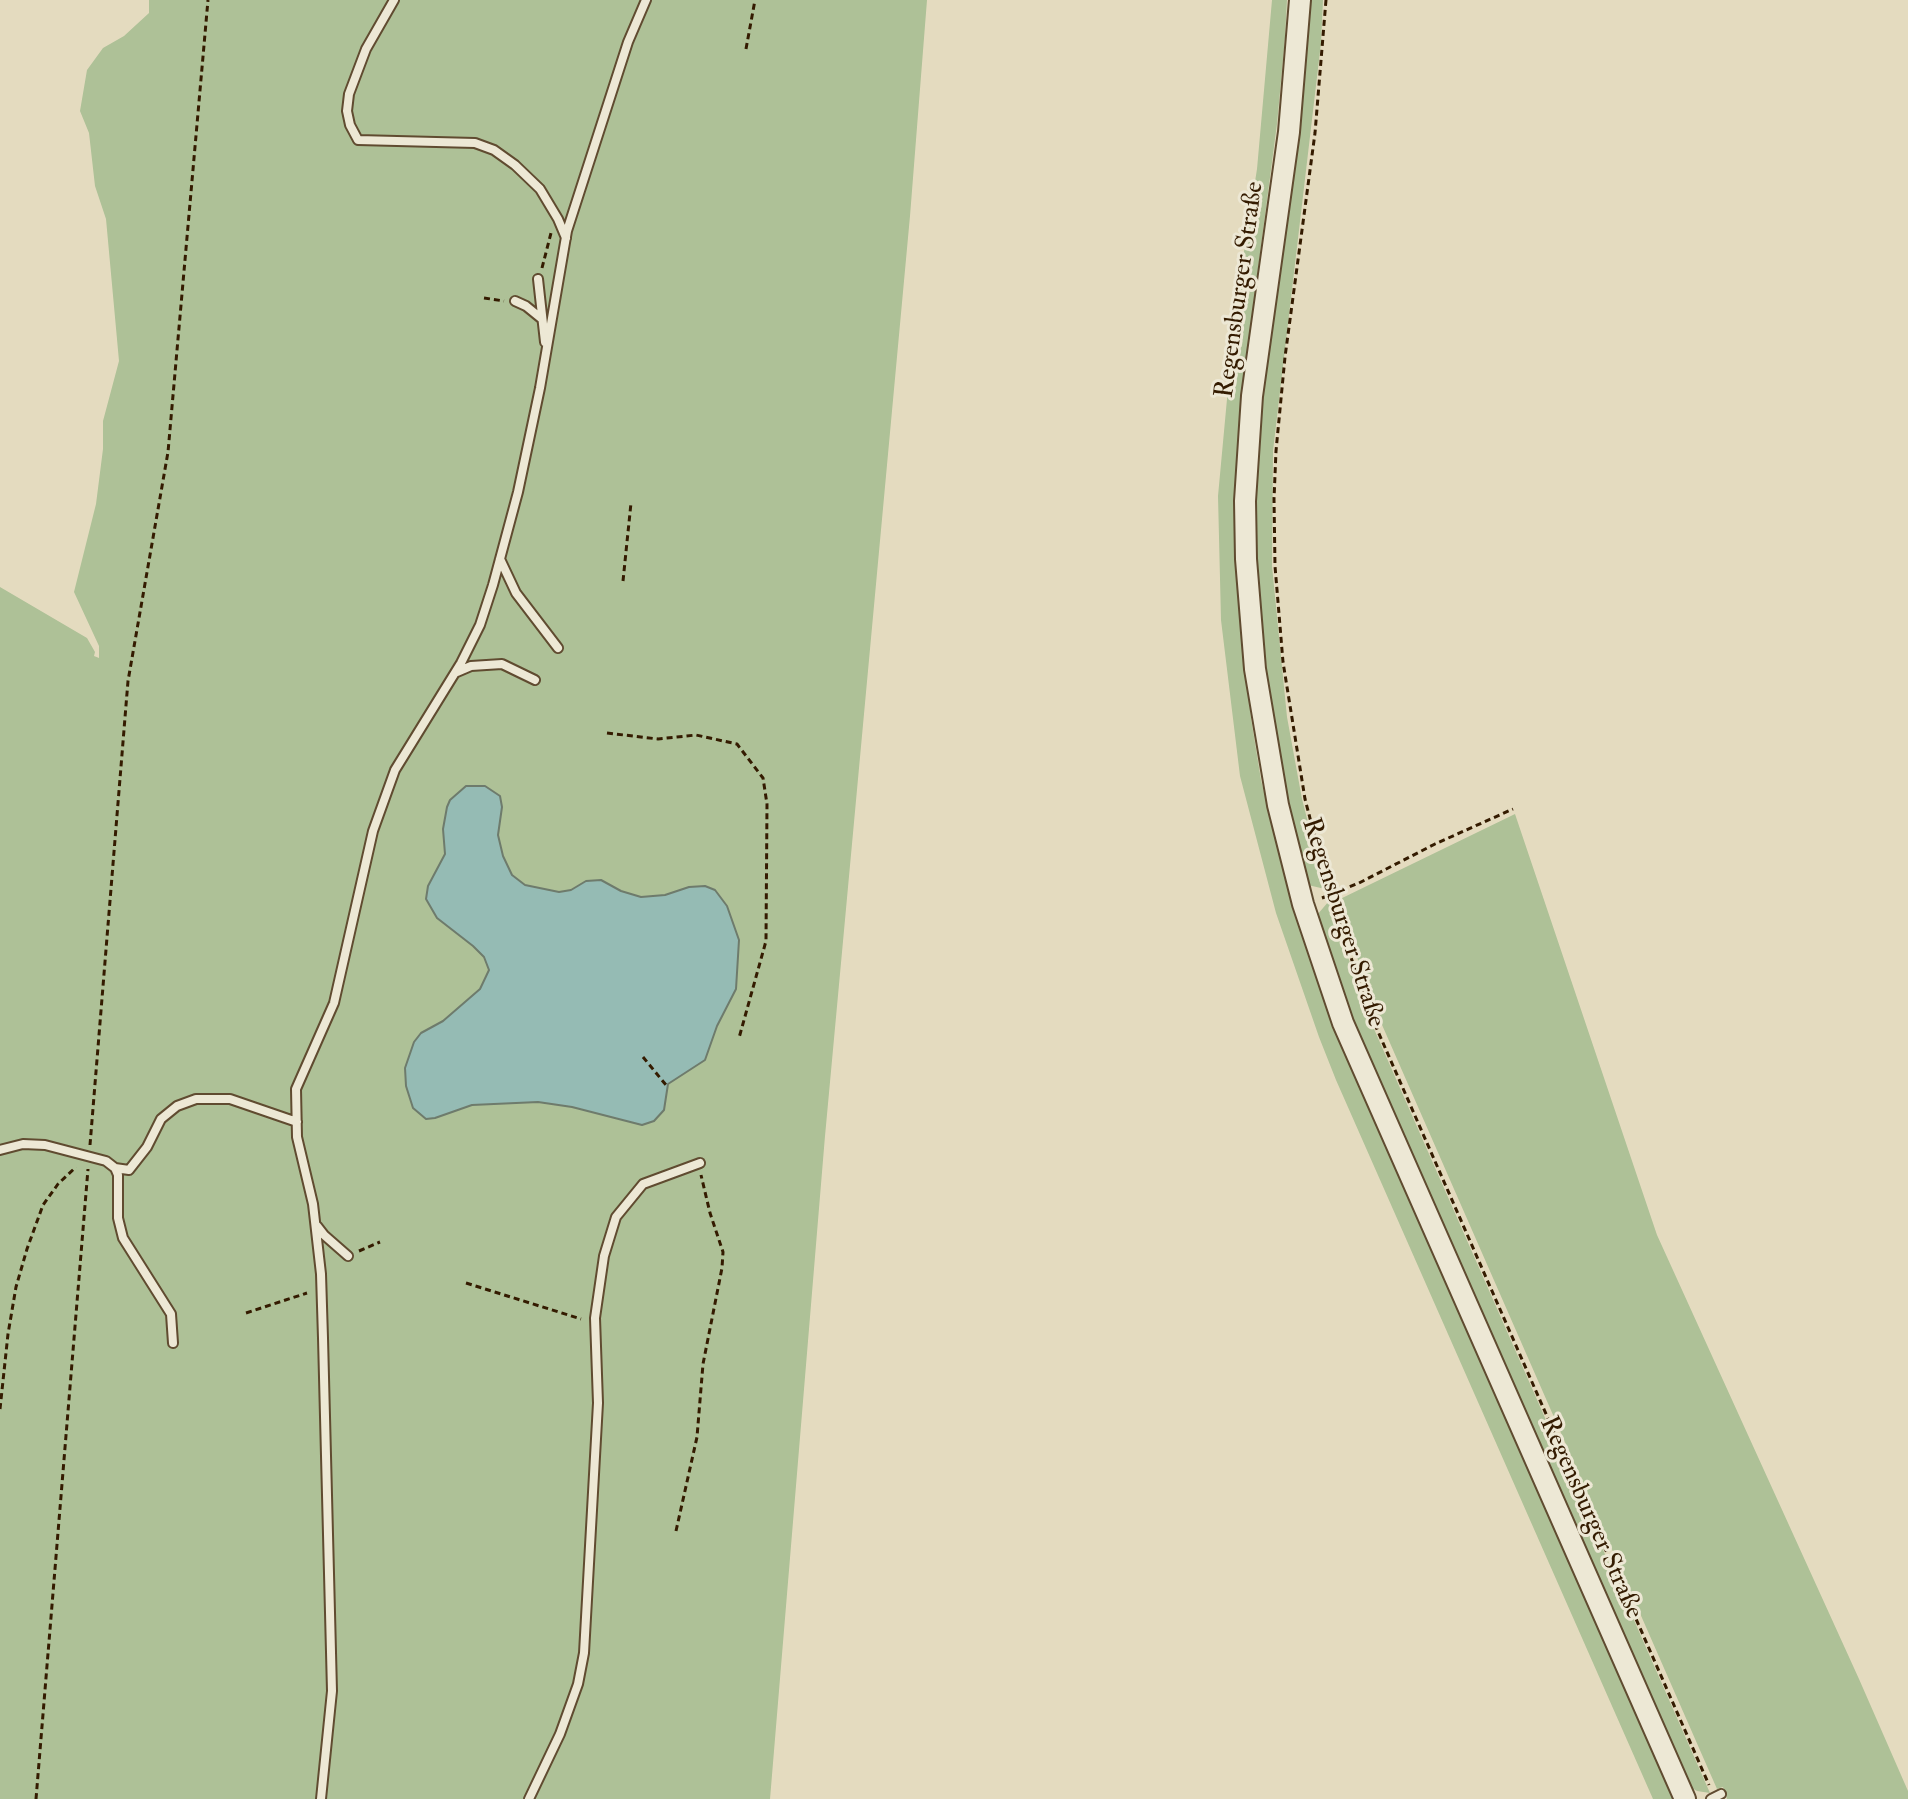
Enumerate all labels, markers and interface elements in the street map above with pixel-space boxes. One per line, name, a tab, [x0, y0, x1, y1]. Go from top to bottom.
street label: Regensburger Straße	[1210, 180, 1272, 400]
street label: Regensburger Straße	[1293, 815, 1391, 1031]
street label: Regensburger Straße	[1531, 1412, 1649, 1624]

